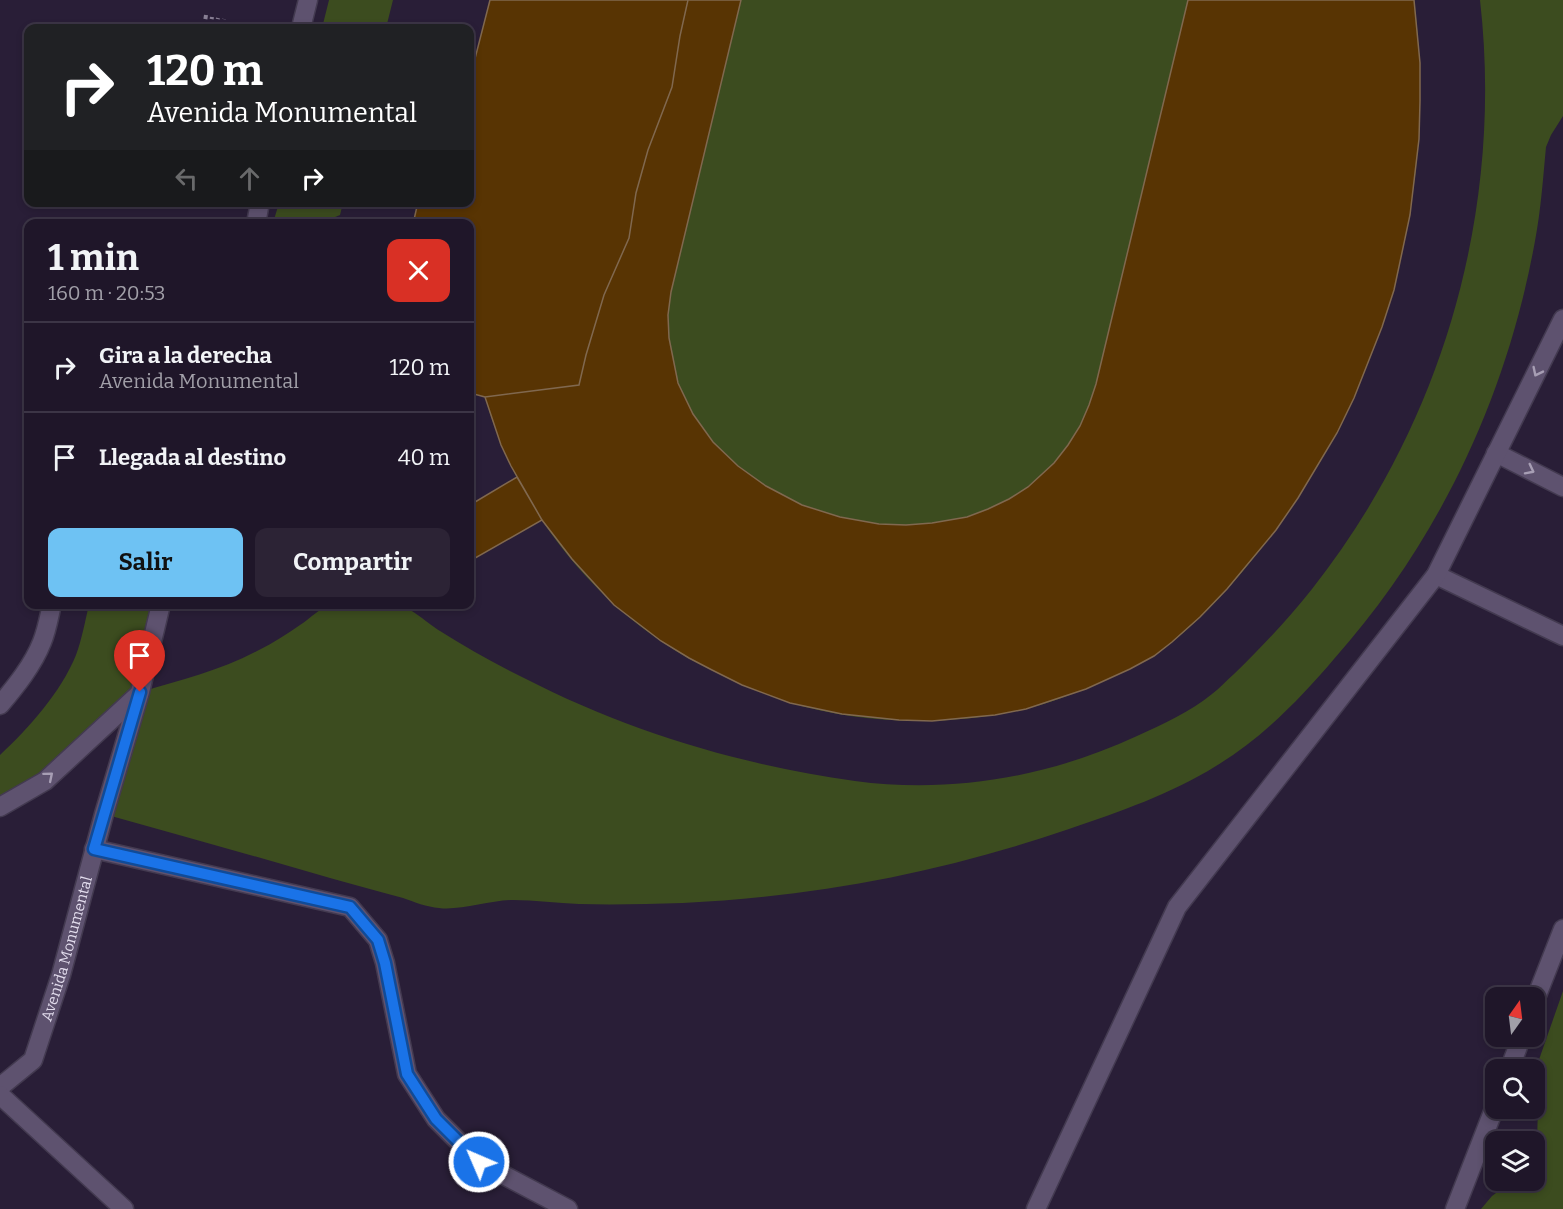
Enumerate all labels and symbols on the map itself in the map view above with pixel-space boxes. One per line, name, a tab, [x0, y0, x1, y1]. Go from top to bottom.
one-way arrow	[1533, 365, 1544, 376]
one-way arrow	[1523, 463, 1534, 474]
pin	[114, 630, 165, 692]
one-way arrow	[43, 772, 53, 783]
street label: Avenida Monumental	[37, 874, 96, 1024]
north arrow	[1485, 987, 1545, 1047]
position arrow	[447, 1130, 511, 1194]

